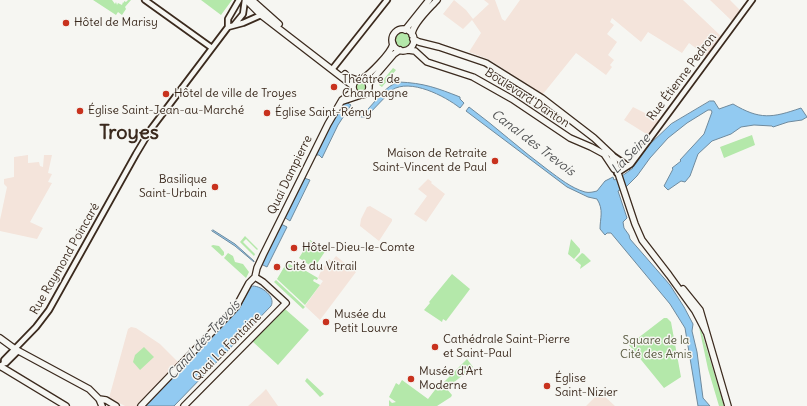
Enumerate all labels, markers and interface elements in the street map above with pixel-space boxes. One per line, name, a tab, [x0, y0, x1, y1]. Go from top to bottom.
place label: Hôtel de Marisy	[74, 16, 158, 30]
marker: Hôtel de Marisy	[61, 18, 71, 28]
street label: Rue Étienne Pedron	[644, 30, 720, 124]
street label: Boulevard Danton	[482, 65, 572, 131]
place label: Théâtre de Champagne	[342, 73, 408, 101]
marker: Théâtre de Champagne	[329, 82, 339, 92]
place label: Hôtel de ville de Troyes	[174, 87, 297, 101]
marker: Hôtel de ville de Troyes	[161, 89, 171, 99]
place label: Église Saint-Jean-au-Marché	[88, 104, 244, 118]
marker: Église Saint-Jean-au-Marché	[75, 106, 85, 116]
place label: Église Saint-Rémy	[275, 106, 372, 120]
water label: Canal des Trevois	[488, 106, 578, 180]
marker: Église Saint-Rémy	[262, 108, 272, 118]
district label: Troyes	[99, 121, 159, 145]
water label: La Seine	[608, 131, 654, 177]
street label: Quai Dampierre	[265, 133, 315, 217]
place label: Maison de Retraite Saint-Vincent de Paul	[372, 147, 487, 175]
marker: Maison de Retraite Saint-Vincent de Paul	[490, 156, 500, 166]
place label: Basilique Saint-Urbain	[139, 173, 207, 201]
marker: Basilique Saint-Urbain	[210, 182, 220, 192]
street label: Rue Raymond Poincaré	[27, 201, 103, 317]
place label: Hôtel-Dieu-le-Comte	[302, 241, 415, 255]
marker: Hôtel-Dieu-le-Comte	[289, 243, 299, 253]
place label: Cité du Vitrail	[285, 260, 357, 274]
marker: Cité du Vitrail	[272, 262, 282, 272]
water label: Canal des Trevois	[165, 297, 243, 383]
place label: Musée du Petit Louvre	[334, 308, 398, 336]
street label: Quai La Fontaine	[190, 310, 264, 384]
marker: Musée du Petit Louvre	[321, 317, 331, 327]
place label: Cathédrale Saint-Pierre et Saint-Paul	[443, 333, 570, 361]
park label: Square de la Cité des Amis	[620, 334, 692, 362]
marker: Cathédrale Saint-Pierre et Saint-Paul	[430, 342, 440, 352]
place label: Musée d'Art Moderne	[419, 365, 482, 393]
place label: Église Saint-Nizier	[555, 372, 618, 400]
marker: Musée d'Art Moderne	[406, 374, 416, 384]
marker: Église Saint-Nizier	[542, 381, 552, 391]

